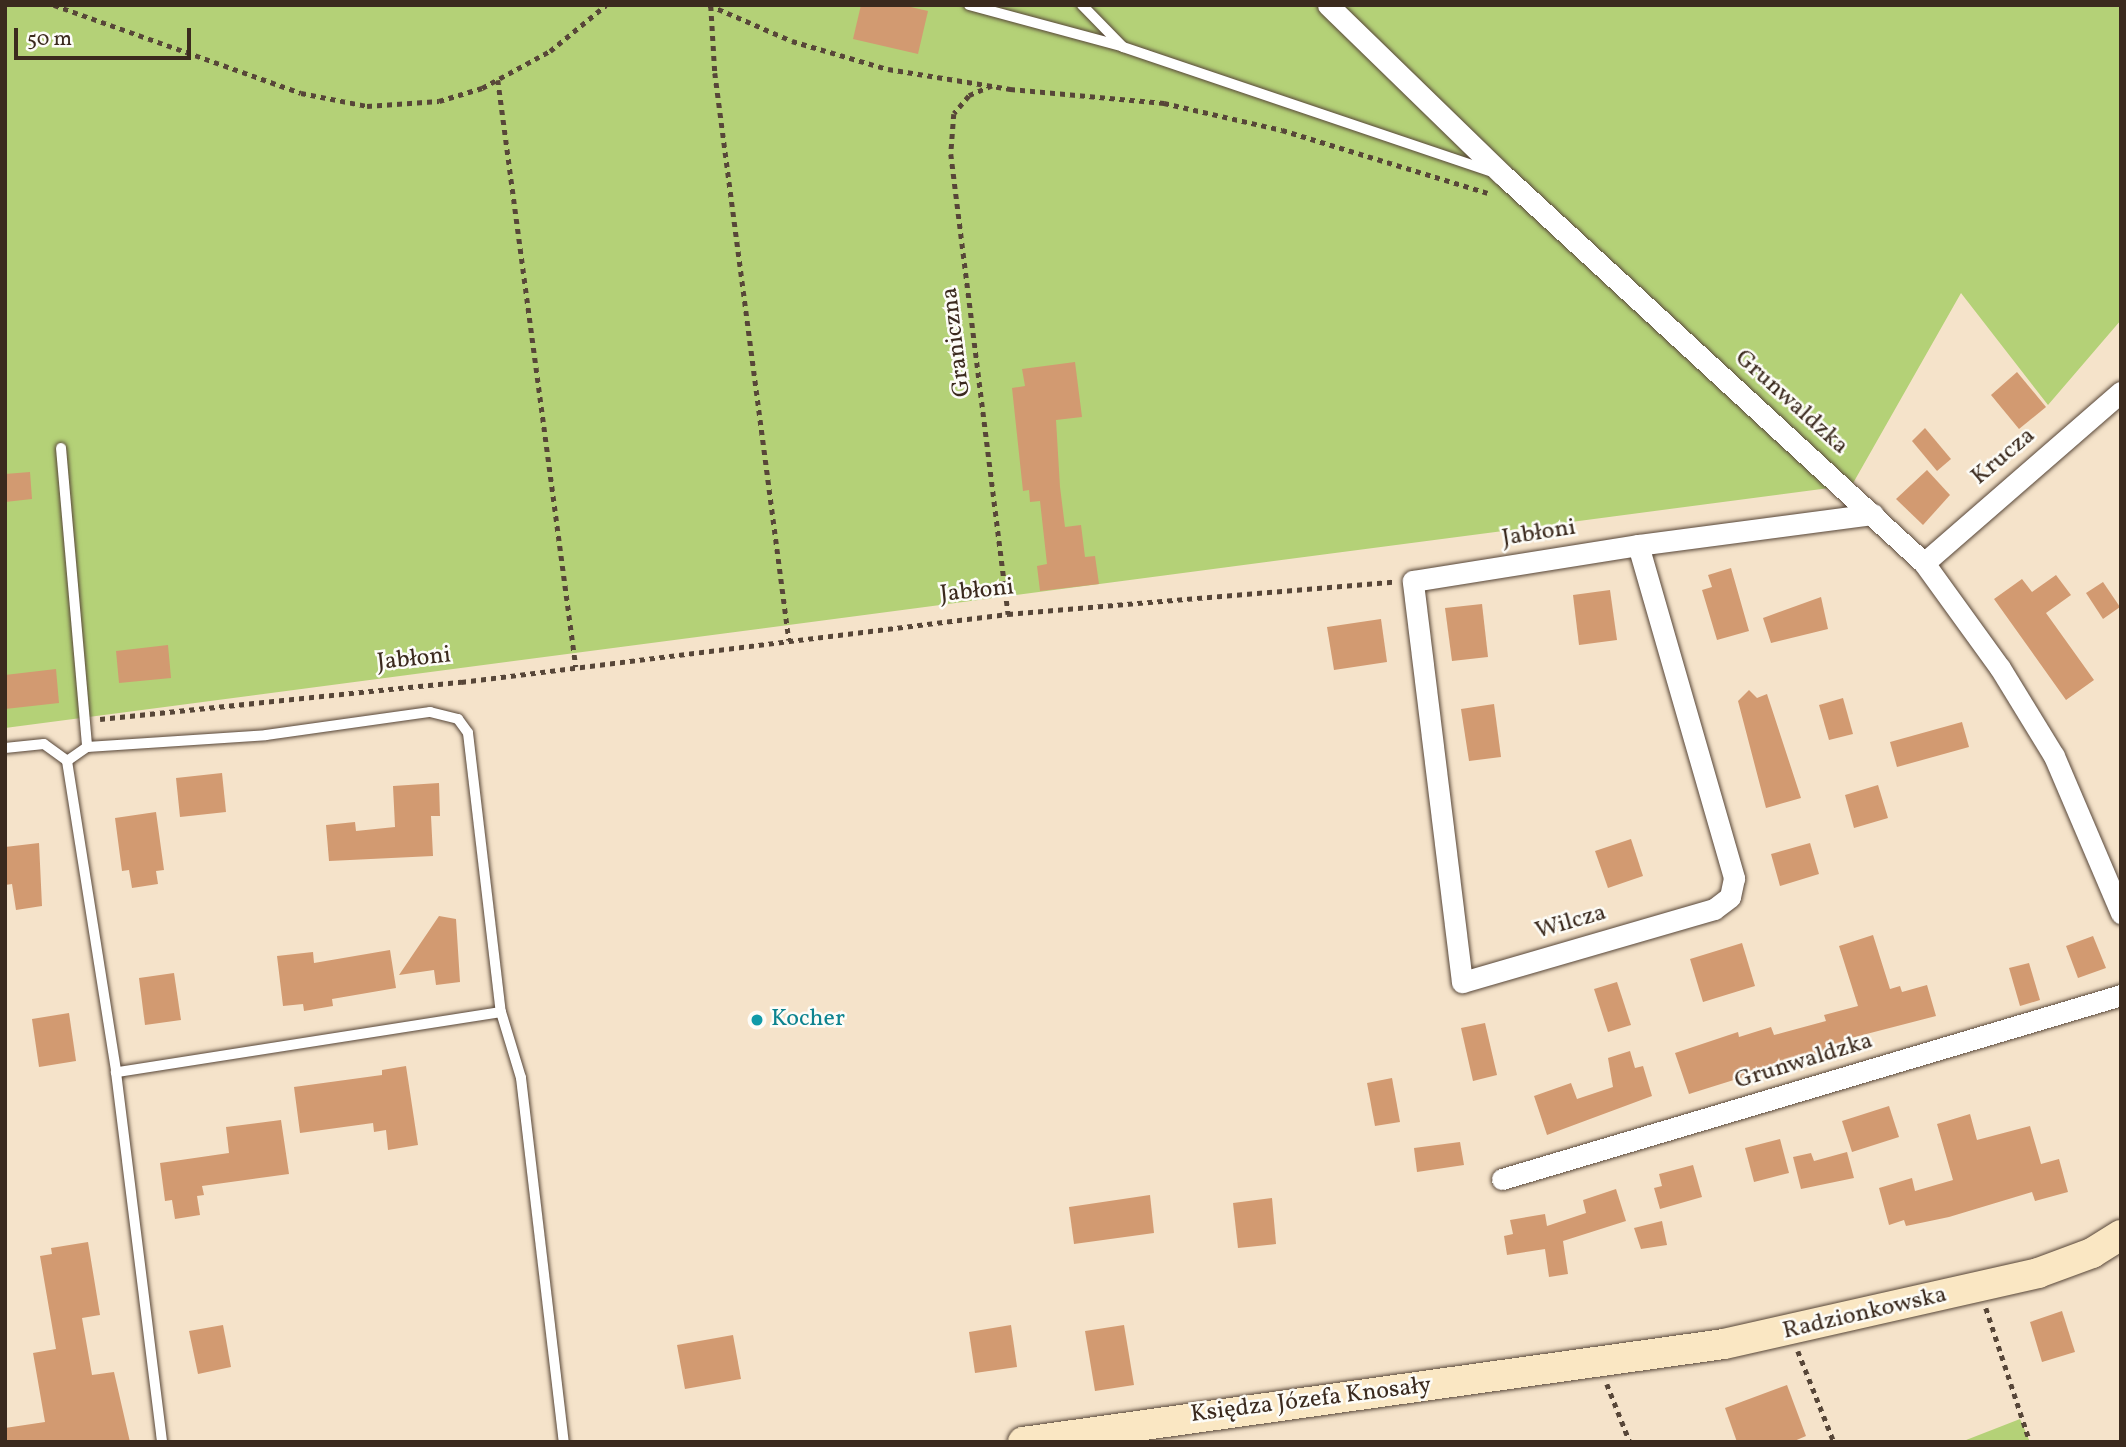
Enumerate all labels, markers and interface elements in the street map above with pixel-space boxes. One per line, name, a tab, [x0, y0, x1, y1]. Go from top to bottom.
scale bar	[18, 14, 194, 58]
text: 50 m	[27, 25, 72, 54]
street label: Graniczna	[936, 286, 978, 398]
street label: Grunwaldzka	[1728, 345, 1854, 461]
street label: Krucza	[1966, 422, 2042, 492]
street label: Jabłoni	[1500, 514, 1578, 554]
street label: Jabłoni	[939, 574, 1015, 610]
street label: Jabłoni	[376, 642, 452, 678]
street label: Wilcza	[1532, 899, 1610, 947]
place label: Kocher	[771, 1006, 845, 1034]
marker: Kocher	[749, 1012, 765, 1028]
street label: Grunwaldzka	[1732, 1027, 1876, 1097]
street label: Radzionkowska	[1780, 1281, 1950, 1347]
street label: Księdza Józefa Knosały	[1189, 1372, 1433, 1430]

